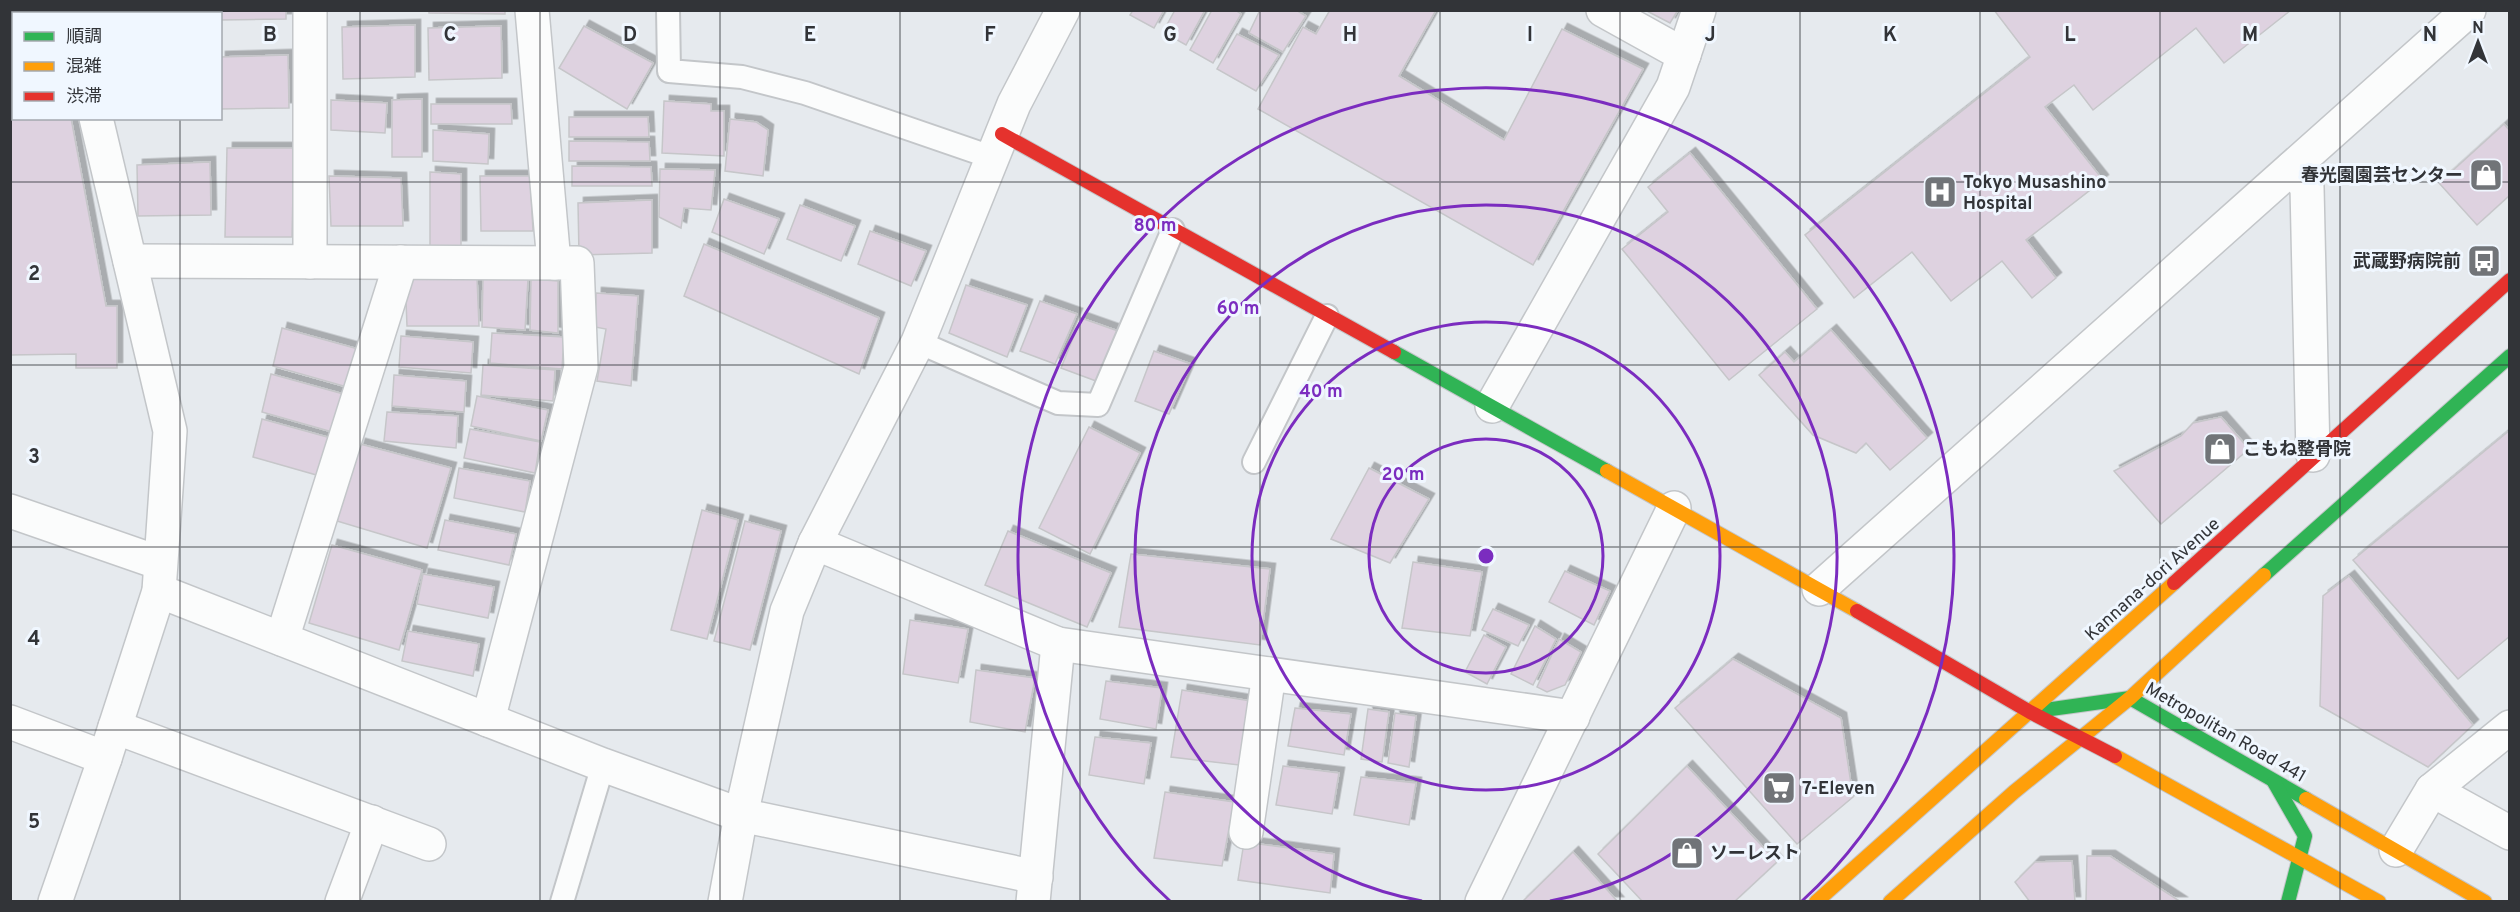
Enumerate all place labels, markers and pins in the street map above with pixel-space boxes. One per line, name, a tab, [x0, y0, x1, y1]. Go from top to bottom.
shop icon: 春光園園芸センター	[2468, 157, 2504, 193]
place label: 春光園園芸センター	[2301, 165, 2463, 188]
place label: Tokyo Musashino Hospital	[1963, 172, 2106, 216]
hospital icon: Tokyo Musashino Hospital	[1922, 174, 1958, 210]
bus stop icon: 武蔵野病院前	[2466, 243, 2502, 279]
place label: 武蔵野病院前	[2353, 251, 2461, 274]
shop icon: こもね整骨院	[2202, 431, 2238, 467]
place label: こもね整骨院	[2243, 439, 2351, 462]
centre of rings	[1476, 546, 1496, 566]
supermarket icon: 7-Eleven	[1761, 770, 1797, 806]
place label: 7-Eleven	[1802, 778, 1875, 801]
shop icon: ソーレスト	[1669, 835, 1705, 871]
place label: ソーレスト	[1710, 843, 1800, 866]

